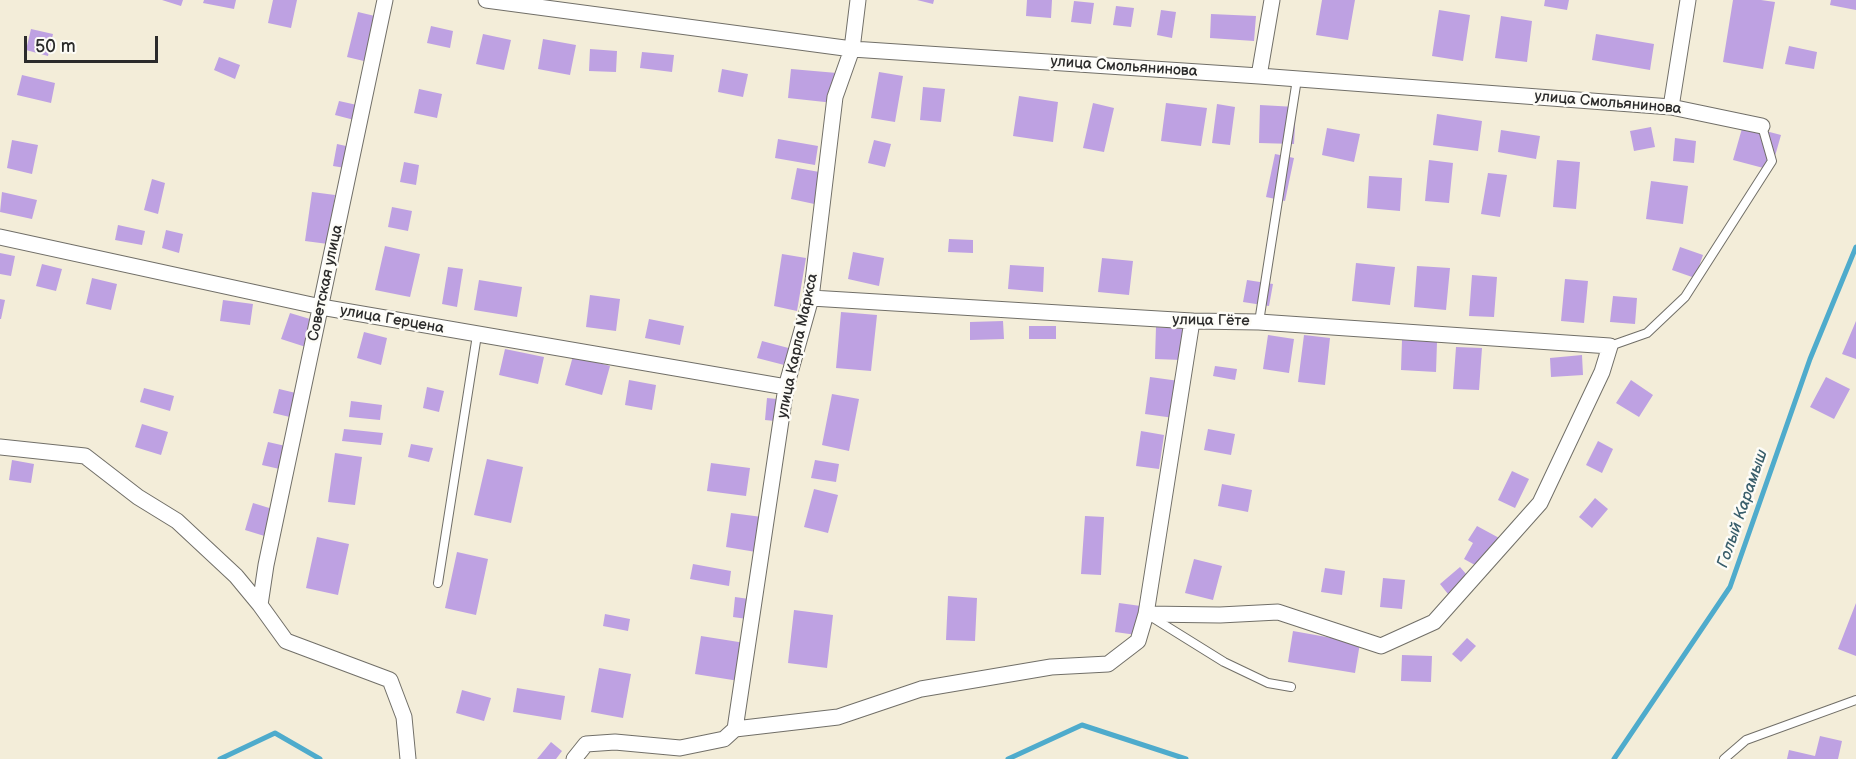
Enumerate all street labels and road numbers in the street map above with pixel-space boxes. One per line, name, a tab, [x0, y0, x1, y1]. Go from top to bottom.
street label: улица Смольянинова	[1050, 53, 1198, 81]
street label: улица Смольянинова	[1534, 88, 1682, 118]
street label: Советская улица	[305, 223, 347, 343]
street label: улица Карла Маркса	[774, 272, 822, 420]
street label: улица Герцена	[339, 302, 445, 338]
street label: улица Гёте	[1172, 311, 1250, 331]

